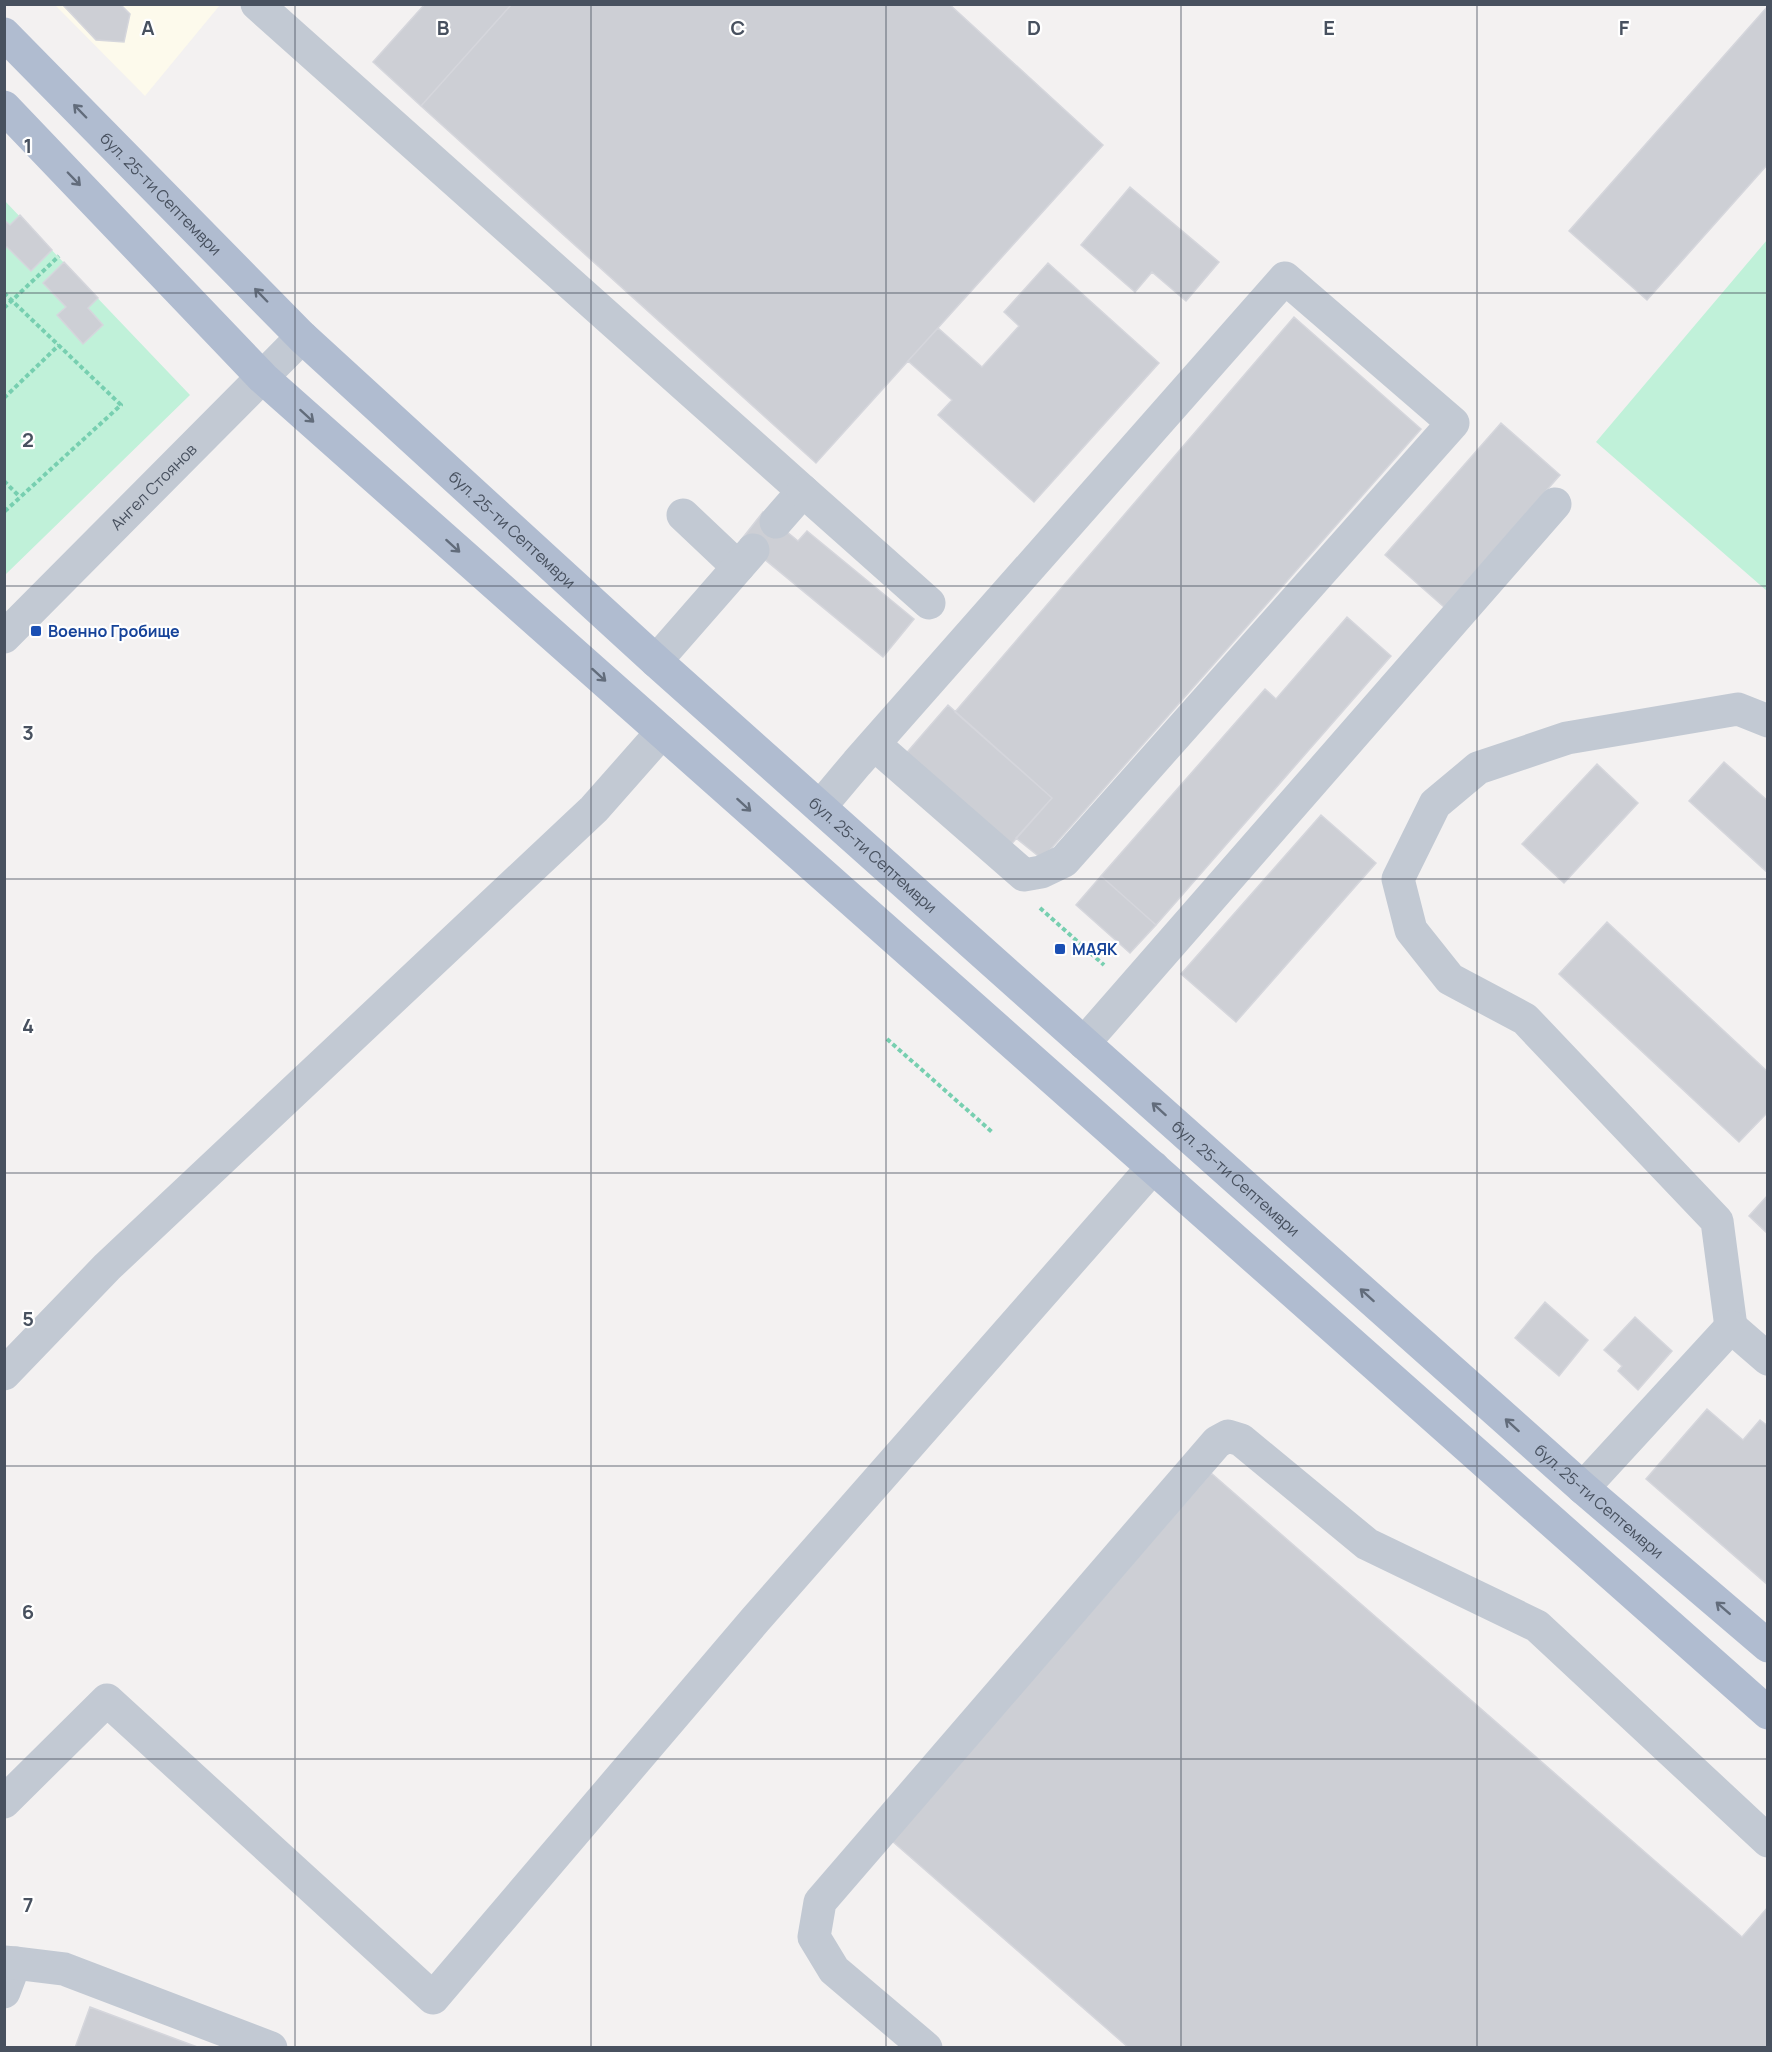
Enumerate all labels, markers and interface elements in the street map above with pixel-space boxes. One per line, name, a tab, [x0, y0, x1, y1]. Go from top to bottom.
text: A	[141, 14, 155, 41]
text: B	[437, 14, 450, 41]
text: C	[731, 14, 745, 41]
text: D	[1027, 14, 1041, 41]
text: E	[1323, 14, 1335, 41]
text: F	[1619, 14, 1630, 41]
one-way arrow	[73, 104, 88, 119]
street label: бул. 25-ти Септември	[96, 127, 227, 260]
text: 1	[24, 132, 32, 159]
one-way arrow	[67, 172, 81, 187]
one-way arrow	[253, 288, 268, 303]
one-way arrow	[299, 409, 314, 423]
text: 2	[22, 426, 34, 453]
street label: Ангел Стоянов	[105, 438, 202, 535]
street label: бул. 25-ти Септември	[444, 466, 580, 593]
one-way arrow	[445, 539, 460, 553]
place label: Военно Гробище	[48, 620, 180, 642]
marker: Военно Гробище	[29, 624, 43, 638]
one-way arrow	[591, 668, 606, 682]
text: 3	[22, 719, 34, 746]
street label: бул. 25-ти Септември	[804, 792, 942, 918]
one-way arrow	[737, 798, 752, 812]
place label: МАЯК	[1072, 938, 1118, 960]
marker: МАЯК	[1053, 942, 1067, 956]
text: 4	[22, 1012, 34, 1039]
one-way arrow	[1152, 1102, 1167, 1116]
street label: бул. 25-ти Септември	[1167, 1115, 1305, 1241]
one-way arrow	[1360, 1288, 1375, 1302]
text: 5	[22, 1305, 34, 1332]
one-way arrow	[1505, 1418, 1520, 1432]
street label: бул. 25-ти Септември	[1530, 1439, 1669, 1563]
text: 6	[22, 1598, 34, 1625]
one-way arrow	[1716, 1601, 1731, 1615]
text: 7	[23, 1891, 33, 1918]

